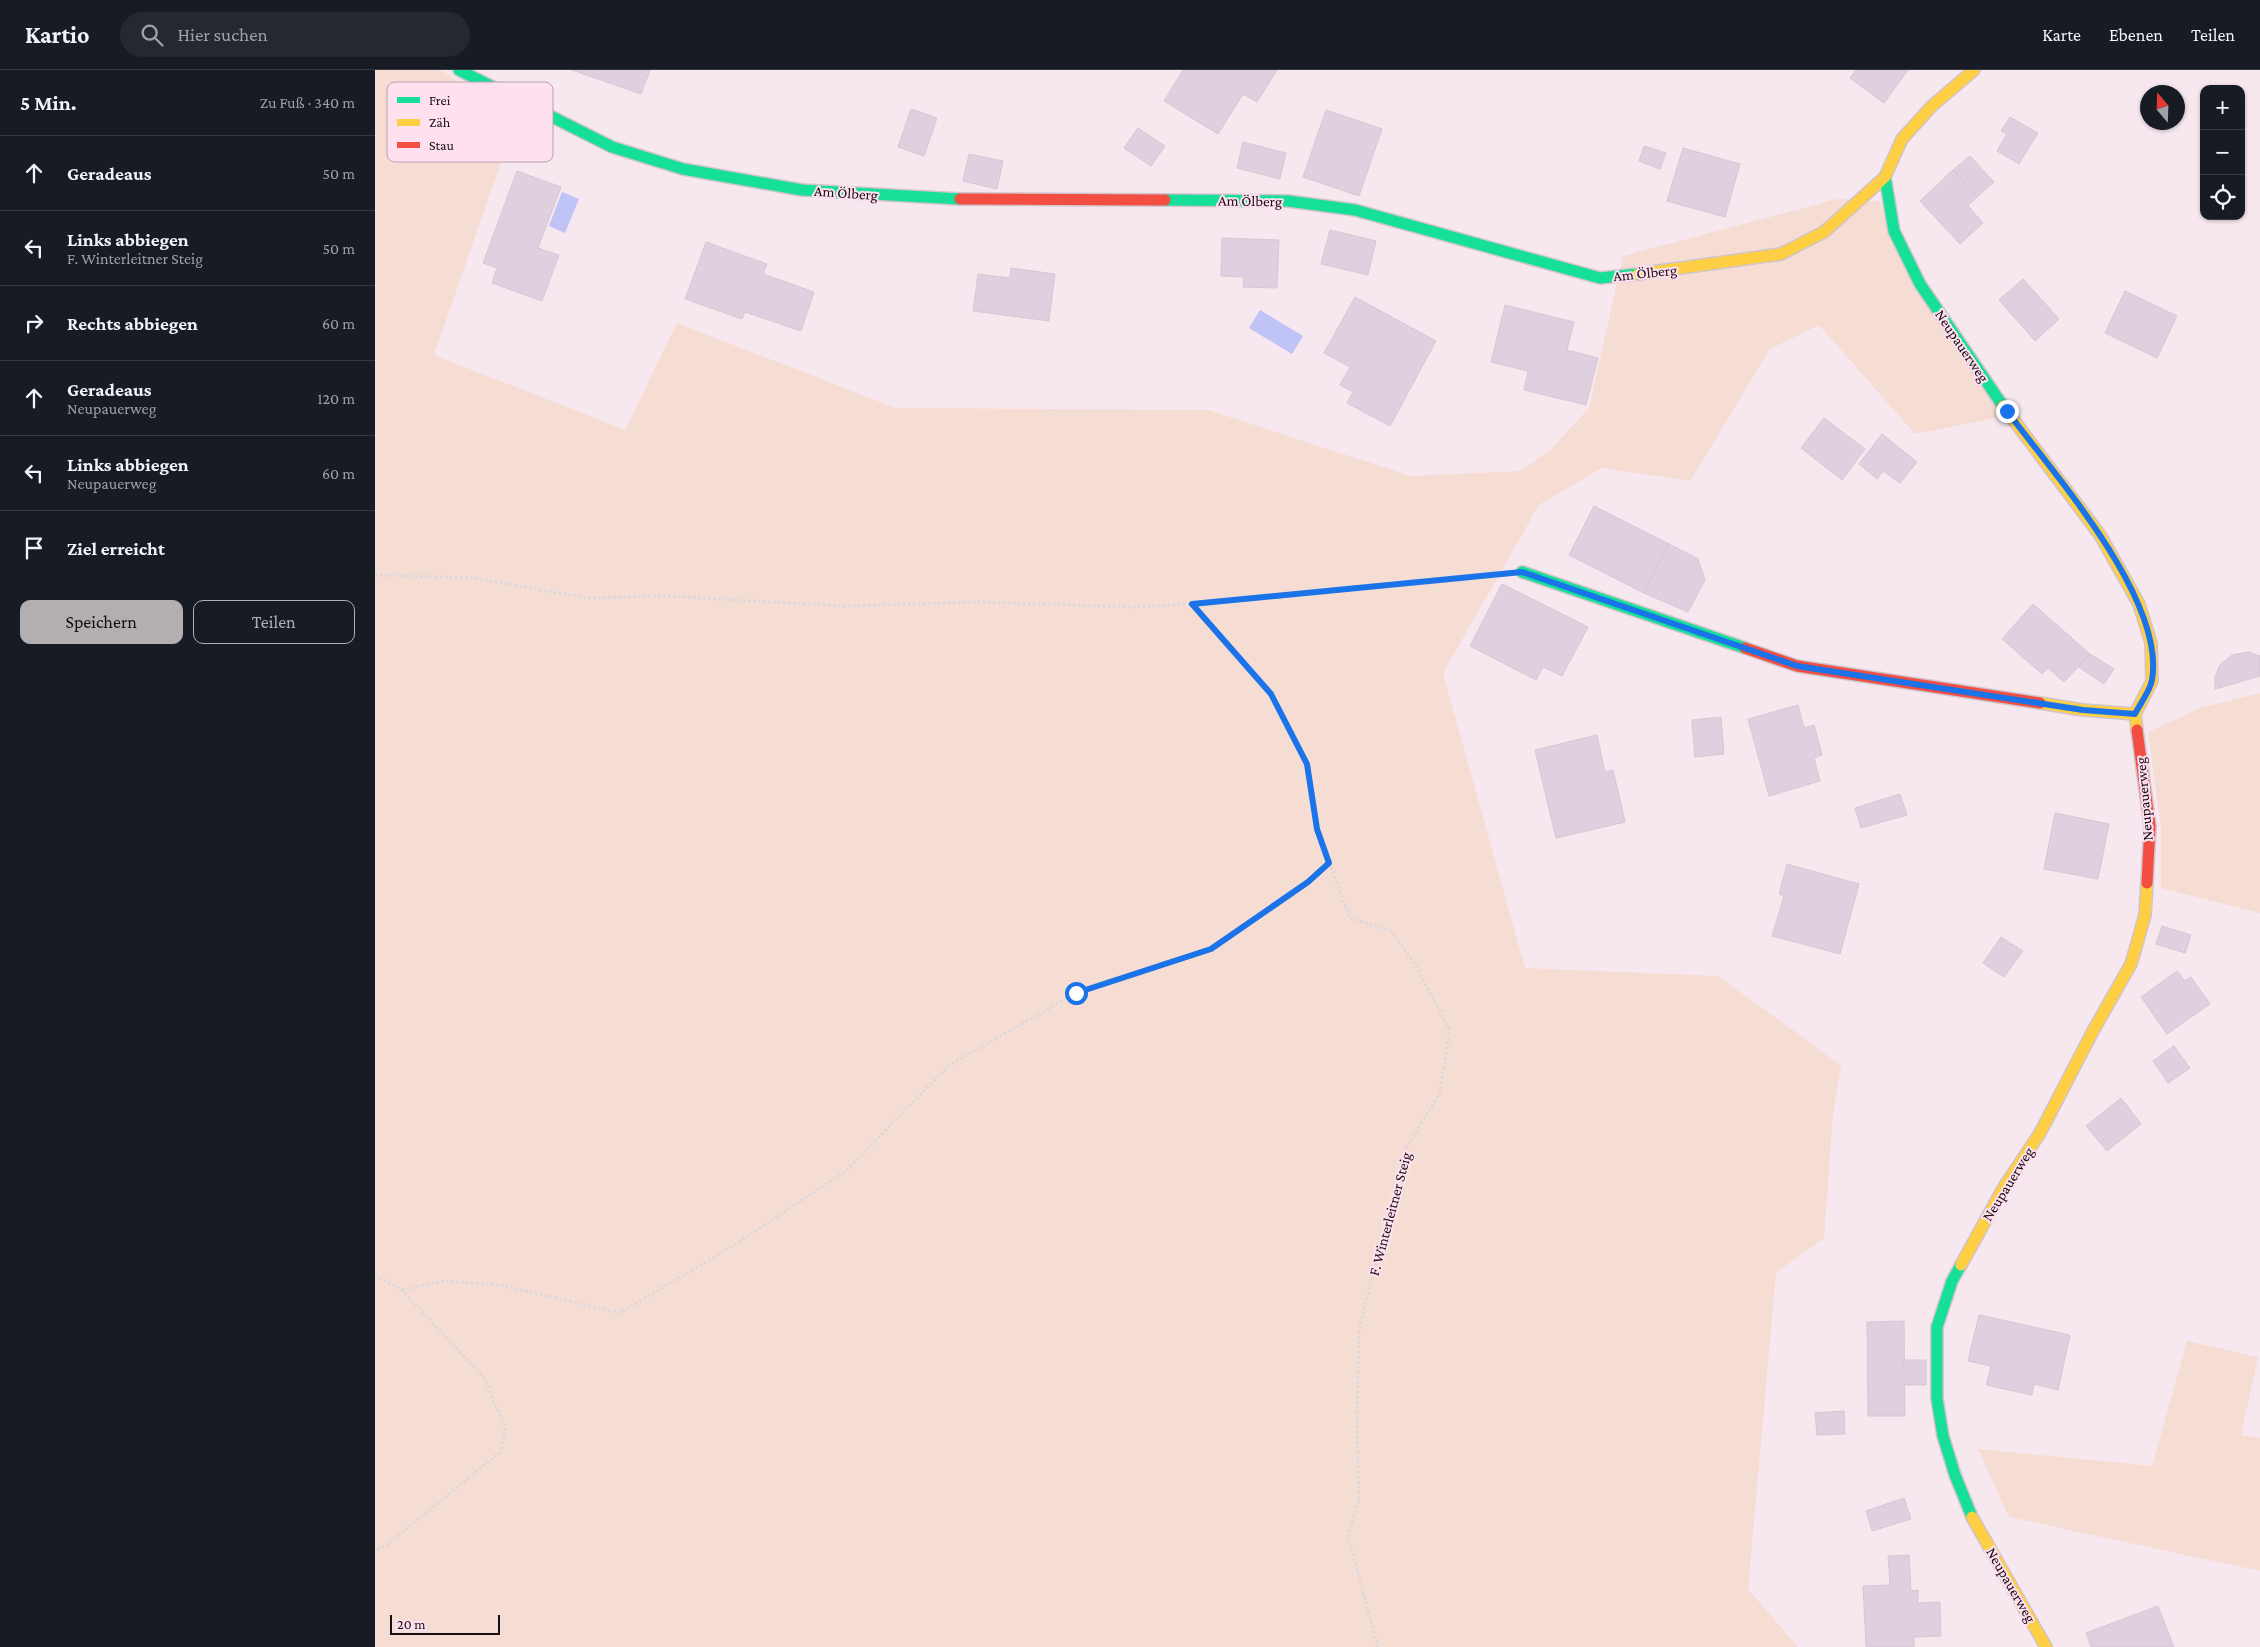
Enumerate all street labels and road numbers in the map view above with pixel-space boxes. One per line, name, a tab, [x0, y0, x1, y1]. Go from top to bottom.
street label: Am Ölberg	[813, 183, 878, 204]
street label: Am Ölberg	[1218, 192, 1282, 211]
street label: Am Ölberg	[1612, 262, 1678, 285]
street label: Neupauerweg	[1931, 307, 1992, 386]
street label: Neupauerweg	[2132, 756, 2157, 841]
street label: Neupauerweg	[1979, 1144, 2038, 1224]
street label: F. Winterleitner Steig	[1366, 1150, 1415, 1278]
street label: Neupauerweg	[1982, 1545, 2039, 1626]

